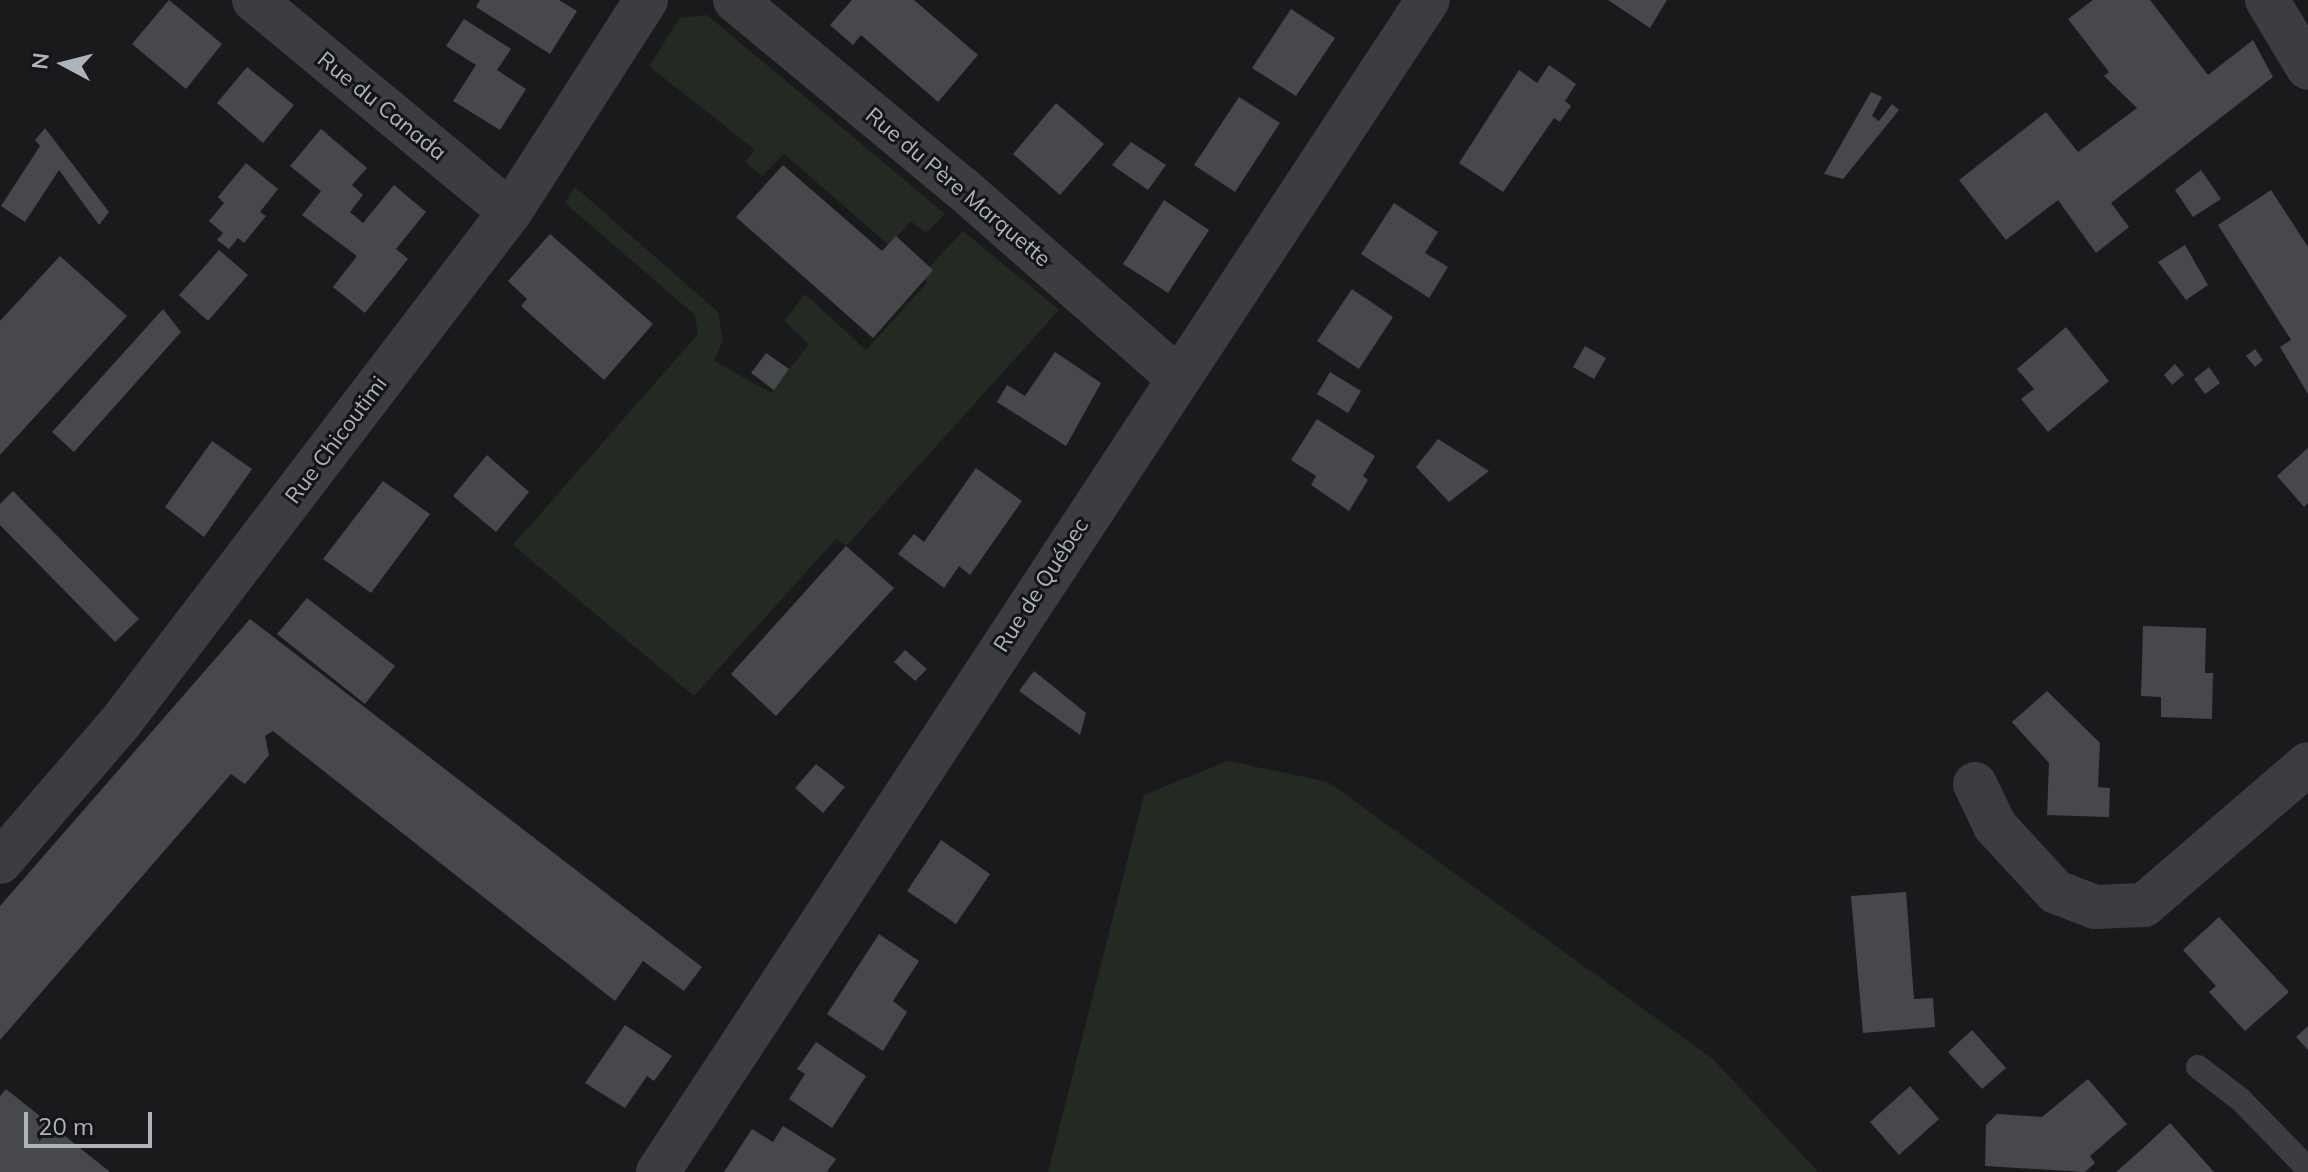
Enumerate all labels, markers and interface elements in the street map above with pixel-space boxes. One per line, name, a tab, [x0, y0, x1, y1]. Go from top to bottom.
north arrow	[24, 24, 104, 104]
street label: Rue du Canada	[312, 46, 452, 166]
text: N	[25, 51, 55, 71]
street label: Rue du Père Marquette	[860, 102, 1056, 272]
street label: Rue Chicoutimi	[280, 371, 392, 509]
street label: Rue de Québec	[988, 513, 1094, 657]
scale bar	[28, 1096, 156, 1146]
text: 20 m	[38, 1111, 94, 1141]

